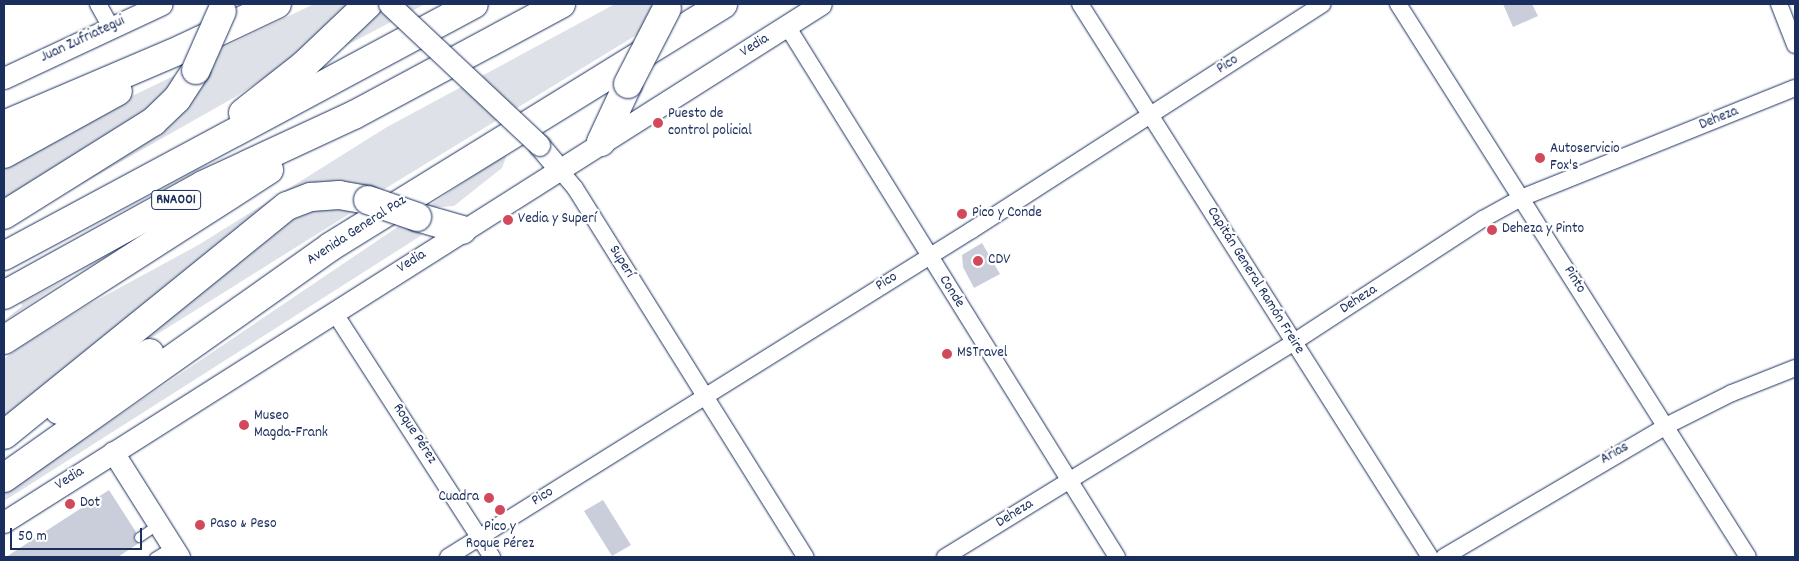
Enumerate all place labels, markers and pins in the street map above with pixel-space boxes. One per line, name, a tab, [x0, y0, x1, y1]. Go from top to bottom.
place label: Puesto de control policial	[668, 105, 752, 140]
marker: Puesto de control policial	[652, 117, 664, 129]
place label: Autoservicio Fox's	[1550, 140, 1620, 175]
marker: Autoservicio Fox's	[1534, 152, 1546, 164]
place label: Pico y Conde	[972, 205, 1042, 223]
marker: Pico y Conde	[956, 208, 968, 220]
place label: Vedia y Superí	[518, 211, 596, 229]
marker: Vedia y Superí	[502, 214, 514, 226]
place label: Deheza y Pinto	[1502, 221, 1584, 239]
marker: Deheza y Pinto	[1486, 224, 1498, 236]
place label: CDV	[988, 252, 1010, 270]
marker: CDV	[972, 255, 984, 267]
place label: MSTravel	[957, 345, 1007, 363]
marker: MSTravel	[941, 348, 953, 360]
place label: Museo Magda-Frank	[254, 407, 328, 442]
marker: Museo Magda-Frank	[238, 419, 250, 431]
place label: Cuadra	[438, 489, 479, 507]
marker: Cuadra	[483, 492, 495, 504]
place label: Dot	[80, 495, 100, 513]
marker: Dot	[64, 498, 76, 510]
marker: Pico y Roque Pérez	[494, 504, 506, 516]
place label: Paso & Peso	[210, 516, 277, 534]
place label: Pico y Roque Pérez	[466, 518, 534, 553]
marker: Paso & Peso	[194, 519, 206, 531]

